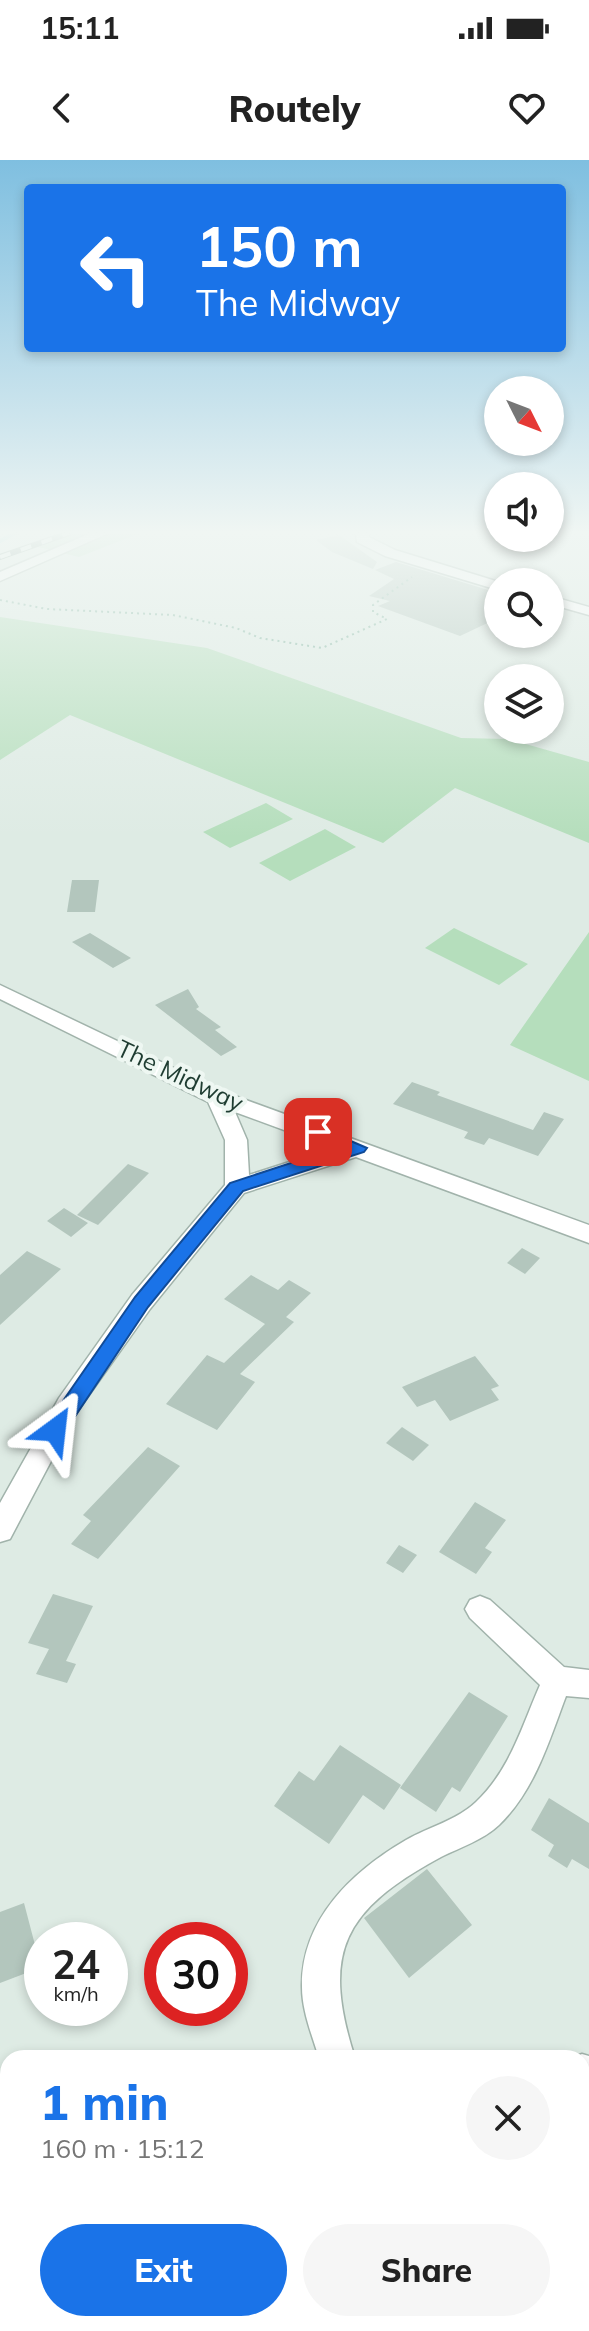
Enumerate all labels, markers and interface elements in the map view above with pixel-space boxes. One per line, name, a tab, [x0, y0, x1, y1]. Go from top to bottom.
text: 15:11	[40, 9, 119, 47]
icon: back	[40, 86, 84, 130]
text: Routely	[228, 86, 361, 131]
icon: heart	[505, 86, 549, 130]
text: 150 m	[196, 211, 363, 281]
icon: left	[64, 216, 168, 320]
text: The Midway	[196, 280, 400, 325]
north arrow	[484, 376, 564, 456]
map controls	[484, 376, 564, 744]
button: sound	[484, 472, 564, 552]
button: search	[484, 568, 564, 648]
button: layers	[484, 664, 564, 744]
street label: The Midway	[112, 1033, 249, 1118]
pin	[284, 1098, 352, 1166]
icon: arrive	[296, 1110, 340, 1154]
position arrow	[13, 1388, 97, 1472]
speed limit sign: 30	[144, 1922, 248, 2026]
text: 24	[52, 1939, 100, 1989]
text: km/h	[53, 1981, 99, 2006]
text: 1 min	[40, 2072, 169, 2132]
button: close	[466, 2076, 550, 2160]
text: 160 m · 15:12	[40, 2132, 204, 2165]
button: Exit	[40, 2224, 287, 2316]
button: Share	[303, 2224, 550, 2316]

